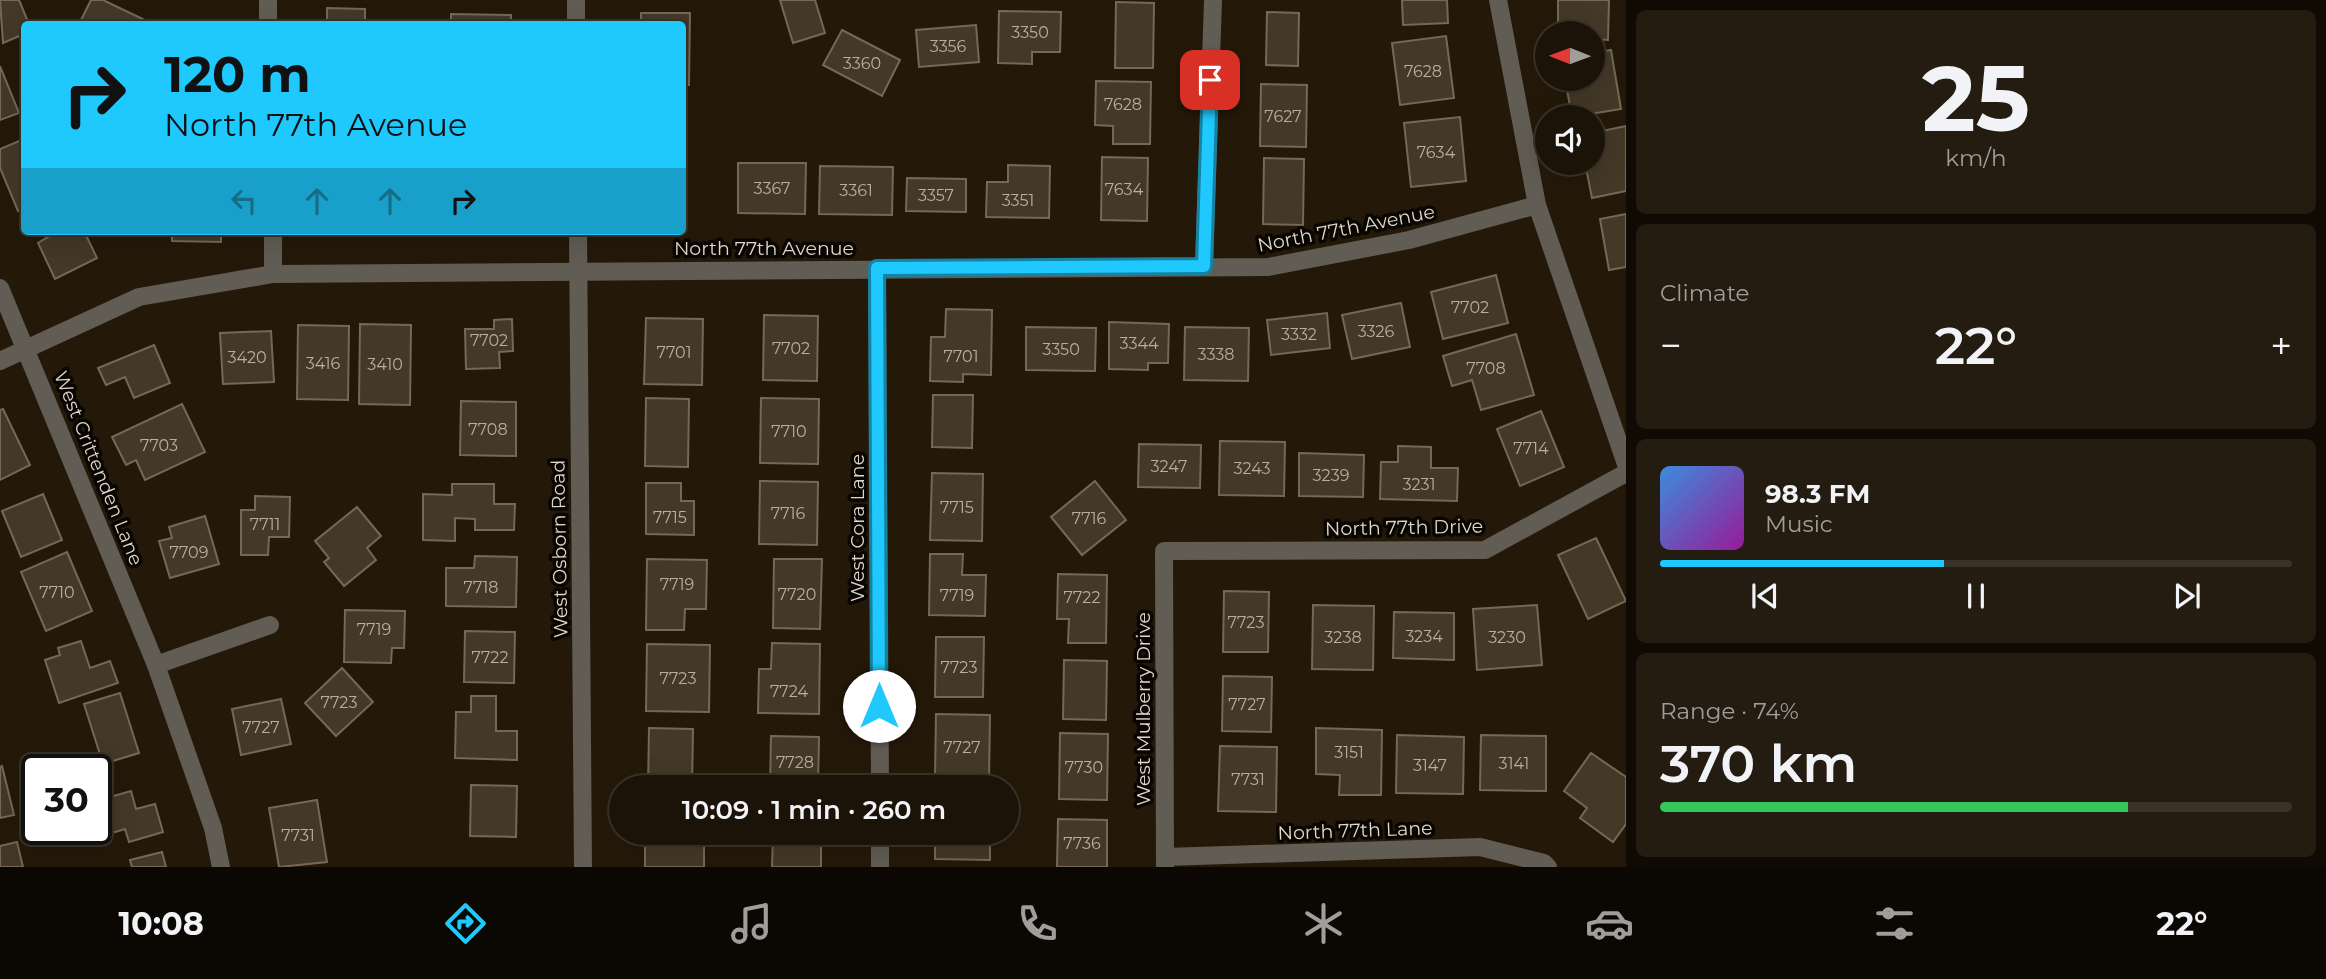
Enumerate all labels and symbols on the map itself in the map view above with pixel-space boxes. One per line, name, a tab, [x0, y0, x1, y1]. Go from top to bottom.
north arrow	[1535, 21, 1605, 91]
house number: 3350	[1011, 23, 1049, 42]
house number: 3356	[930, 37, 967, 56]
pin	[1180, 50, 1240, 110]
house number: 3360	[843, 54, 881, 73]
house number: 7628	[1404, 62, 1442, 81]
house number: 7628	[1104, 95, 1142, 114]
house number: 7627	[1264, 107, 1302, 126]
house number: 7634	[1417, 143, 1456, 162]
house number: 3367	[753, 179, 791, 198]
house number: 7634	[1105, 180, 1144, 199]
house number: 3361	[839, 181, 873, 200]
house number: 3357	[918, 186, 954, 205]
house number: 3351	[1002, 191, 1034, 210]
street label: North 77th Avenue	[1255, 200, 1437, 257]
street label: North 77th Avenue	[674, 237, 854, 260]
house number: 7702	[1451, 298, 1489, 317]
house number: 3326	[1358, 322, 1395, 341]
house number: 3332	[1281, 325, 1317, 344]
house number: 7702	[470, 331, 508, 350]
house number: 3344	[1119, 334, 1159, 353]
house number: 7702	[772, 339, 810, 358]
house number: 3350	[1042, 340, 1080, 359]
house number: 7701	[657, 343, 691, 362]
house number: 3338	[1197, 345, 1235, 364]
house number: 7701	[944, 347, 978, 366]
house number: 3420	[227, 348, 267, 367]
house number: 3416	[306, 354, 341, 373]
house number: 3410	[367, 355, 403, 374]
house number: 7708	[1466, 359, 1506, 378]
street label: West Crittenden Lane	[49, 368, 148, 569]
house number: 7708	[468, 420, 508, 439]
house number: 7710	[771, 422, 807, 441]
house number: 7703	[140, 436, 178, 455]
house number: 7714	[1513, 439, 1549, 458]
street label: West Cora Lane	[846, 454, 869, 602]
house number: 3247	[1151, 457, 1187, 476]
house number: 3243	[1233, 459, 1271, 478]
street label: West Osborn Road	[546, 460, 573, 638]
house number: 3239	[1313, 466, 1349, 485]
house number: 3231	[1403, 475, 1435, 494]
house number: 7715	[940, 498, 974, 517]
house number: 7716	[771, 504, 806, 523]
house number: 7715	[653, 508, 687, 527]
house number: 7716	[1072, 509, 1107, 528]
house number: 7711	[250, 515, 280, 534]
street label: North 77th Drive	[1325, 515, 1483, 540]
house number: 7709	[170, 543, 208, 562]
house number: 7719	[660, 575, 694, 594]
house number: 7718	[464, 578, 499, 597]
house number: 7710	[39, 583, 75, 602]
house number: 7720	[778, 585, 816, 604]
house number: 7719	[940, 586, 974, 605]
house number: 7722	[1063, 588, 1101, 607]
street label: West Mulberry Drive	[1132, 612, 1155, 806]
house number: 7723	[1228, 613, 1264, 632]
house number: 7719	[357, 620, 391, 639]
house number: 3234	[1405, 627, 1443, 646]
house number: 3238	[1324, 628, 1362, 647]
house number: 3230	[1488, 628, 1526, 647]
house number: 7722	[471, 648, 509, 667]
house number: 7723	[941, 658, 977, 677]
house number: 7723	[660, 669, 696, 688]
position arrow	[842, 669, 916, 743]
house number: 7724	[770, 682, 808, 701]
house number: 7723	[321, 693, 357, 712]
house number: 7727	[1228, 695, 1266, 714]
house number: 7727	[242, 718, 280, 737]
house number: 7727	[943, 738, 981, 757]
house number: 3151	[1334, 743, 1364, 762]
house number: 7728	[776, 753, 814, 772]
speed limit sign: 30	[21, 754, 112, 845]
house number: 3141	[1499, 754, 1529, 773]
house number: 3147	[1413, 756, 1447, 775]
house number: 7730	[1065, 758, 1103, 777]
house number: 7731	[1231, 770, 1265, 789]
street label: North 77th Lane	[1277, 816, 1433, 845]
house number: 7731	[281, 826, 315, 845]
house number: 7736	[1063, 834, 1101, 853]

